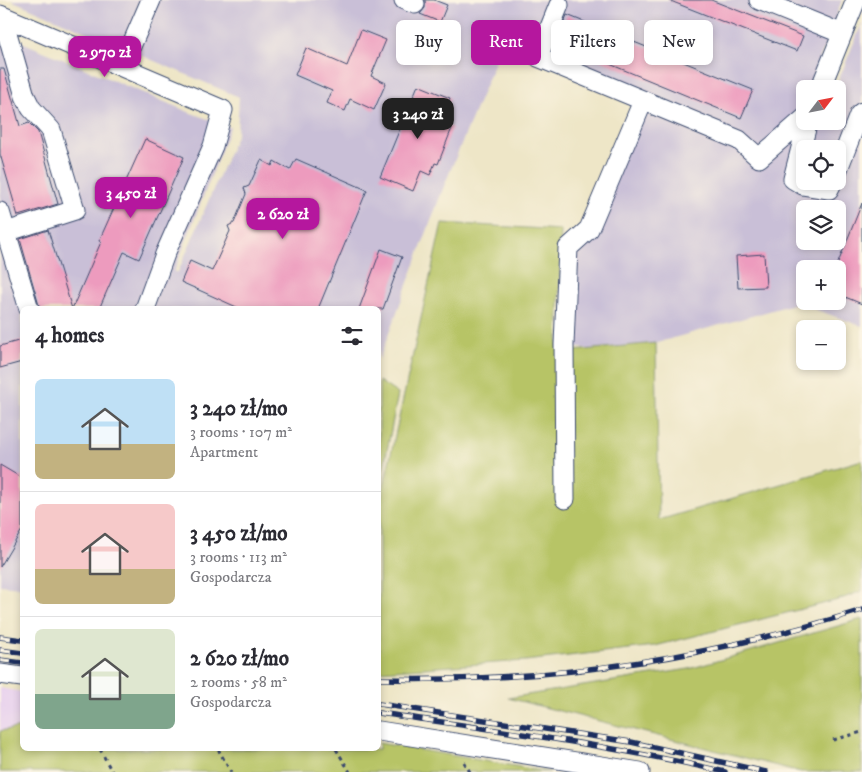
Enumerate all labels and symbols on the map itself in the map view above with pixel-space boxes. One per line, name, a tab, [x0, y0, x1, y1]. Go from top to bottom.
pin: 2 970 zł	[53, 36, 157, 78]
north arrow	[796, 80, 846, 130]
pin: 3 240 zł	[366, 98, 470, 140]
pin: 3 450 zł	[79, 176, 183, 219]
pin: 2 620 zł	[231, 198, 335, 240]

